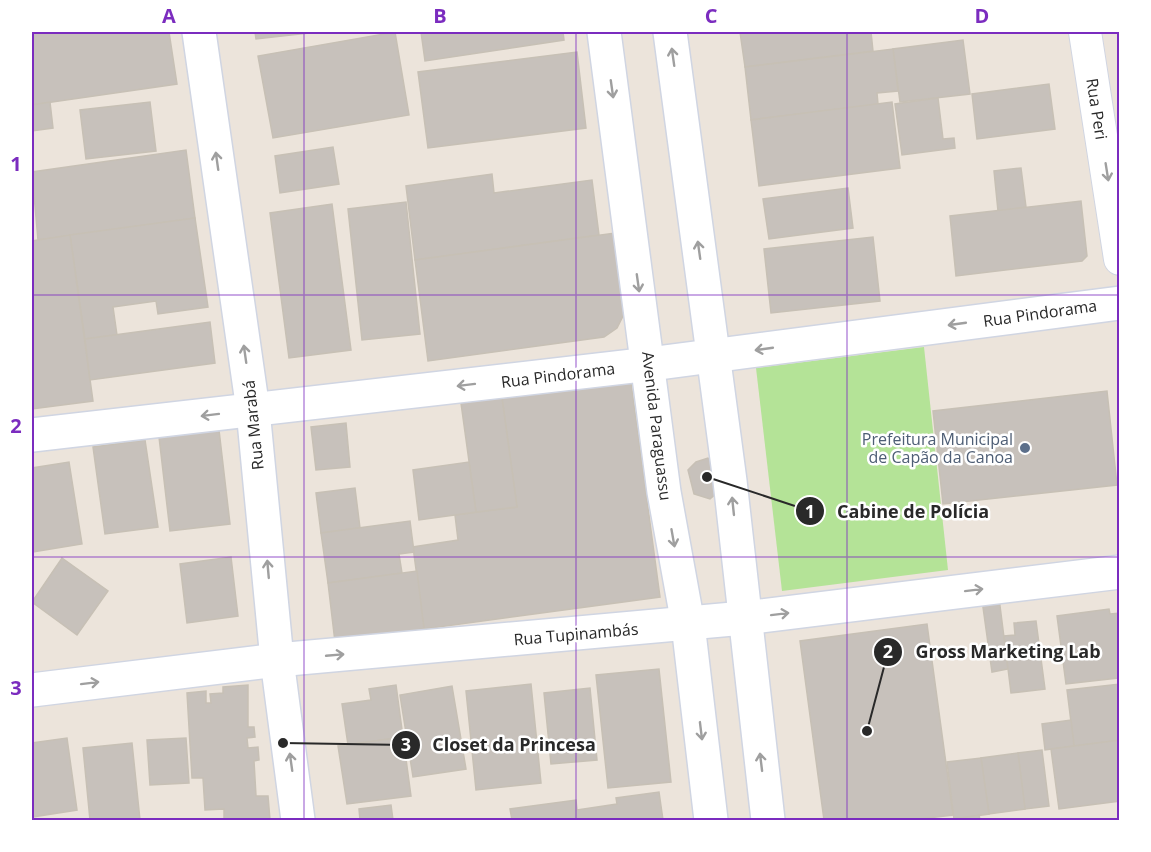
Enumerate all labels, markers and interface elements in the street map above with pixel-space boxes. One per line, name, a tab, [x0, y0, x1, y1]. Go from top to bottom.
text: A	[162, 2, 176, 29]
text: B	[433, 2, 447, 29]
text: C	[705, 2, 718, 29]
text: D	[975, 2, 989, 29]
one-way arrow	[667, 47, 678, 67]
street label: Rua Peri	[1081, 77, 1113, 141]
one-way arrow	[606, 79, 617, 99]
text: 1	[10, 150, 22, 177]
one-way arrow	[212, 152, 223, 172]
one-way arrow	[1101, 162, 1112, 182]
one-way arrow	[693, 241, 704, 261]
one-way arrow	[633, 272, 644, 292]
street label: Rua Pindorama	[982, 294, 1098, 332]
one-way arrow	[948, 319, 968, 330]
one-way arrow	[755, 344, 774, 355]
one-way arrow	[239, 345, 250, 365]
street label: Avenida Paraguassu	[637, 350, 677, 502]
street label: Rua Pindorama	[500, 357, 616, 393]
street label: Rua Marabá	[237, 379, 269, 471]
one-way arrow	[457, 380, 477, 391]
one-way arrow	[200, 409, 220, 420]
text: 2	[10, 412, 22, 439]
place label: Prefeitura Municipal de Capão da Canoa	[862, 428, 1013, 468]
marker: Prefeitura Municipal de Capão da Canoa	[1018, 441, 1032, 455]
callout: Cabine de Polícia	[795, 493, 1001, 529]
one-way arrow	[727, 497, 738, 516]
text: 1	[805, 499, 815, 523]
text: Cabine de Polícia	[837, 499, 989, 523]
one-way arrow	[667, 528, 678, 548]
one-way arrow	[262, 559, 273, 579]
one-way arrow	[963, 584, 983, 595]
one-way arrow	[770, 608, 789, 619]
street label: Rua Tupinambás	[513, 618, 639, 650]
callout: Gross Marketing Lab	[873, 634, 1112, 670]
text: 2	[883, 639, 893, 663]
text: Gross Marketing Lab	[915, 639, 1101, 663]
one-way arrow	[325, 649, 344, 660]
text: 3	[10, 674, 22, 701]
one-way arrow	[79, 677, 99, 688]
one-way arrow	[695, 721, 706, 741]
callout: Closet da Princesa	[391, 727, 608, 763]
text: 3	[401, 732, 411, 756]
text: Closet da Princesa	[432, 732, 596, 756]
one-way arrow	[286, 753, 297, 773]
one-way arrow	[755, 753, 766, 773]

